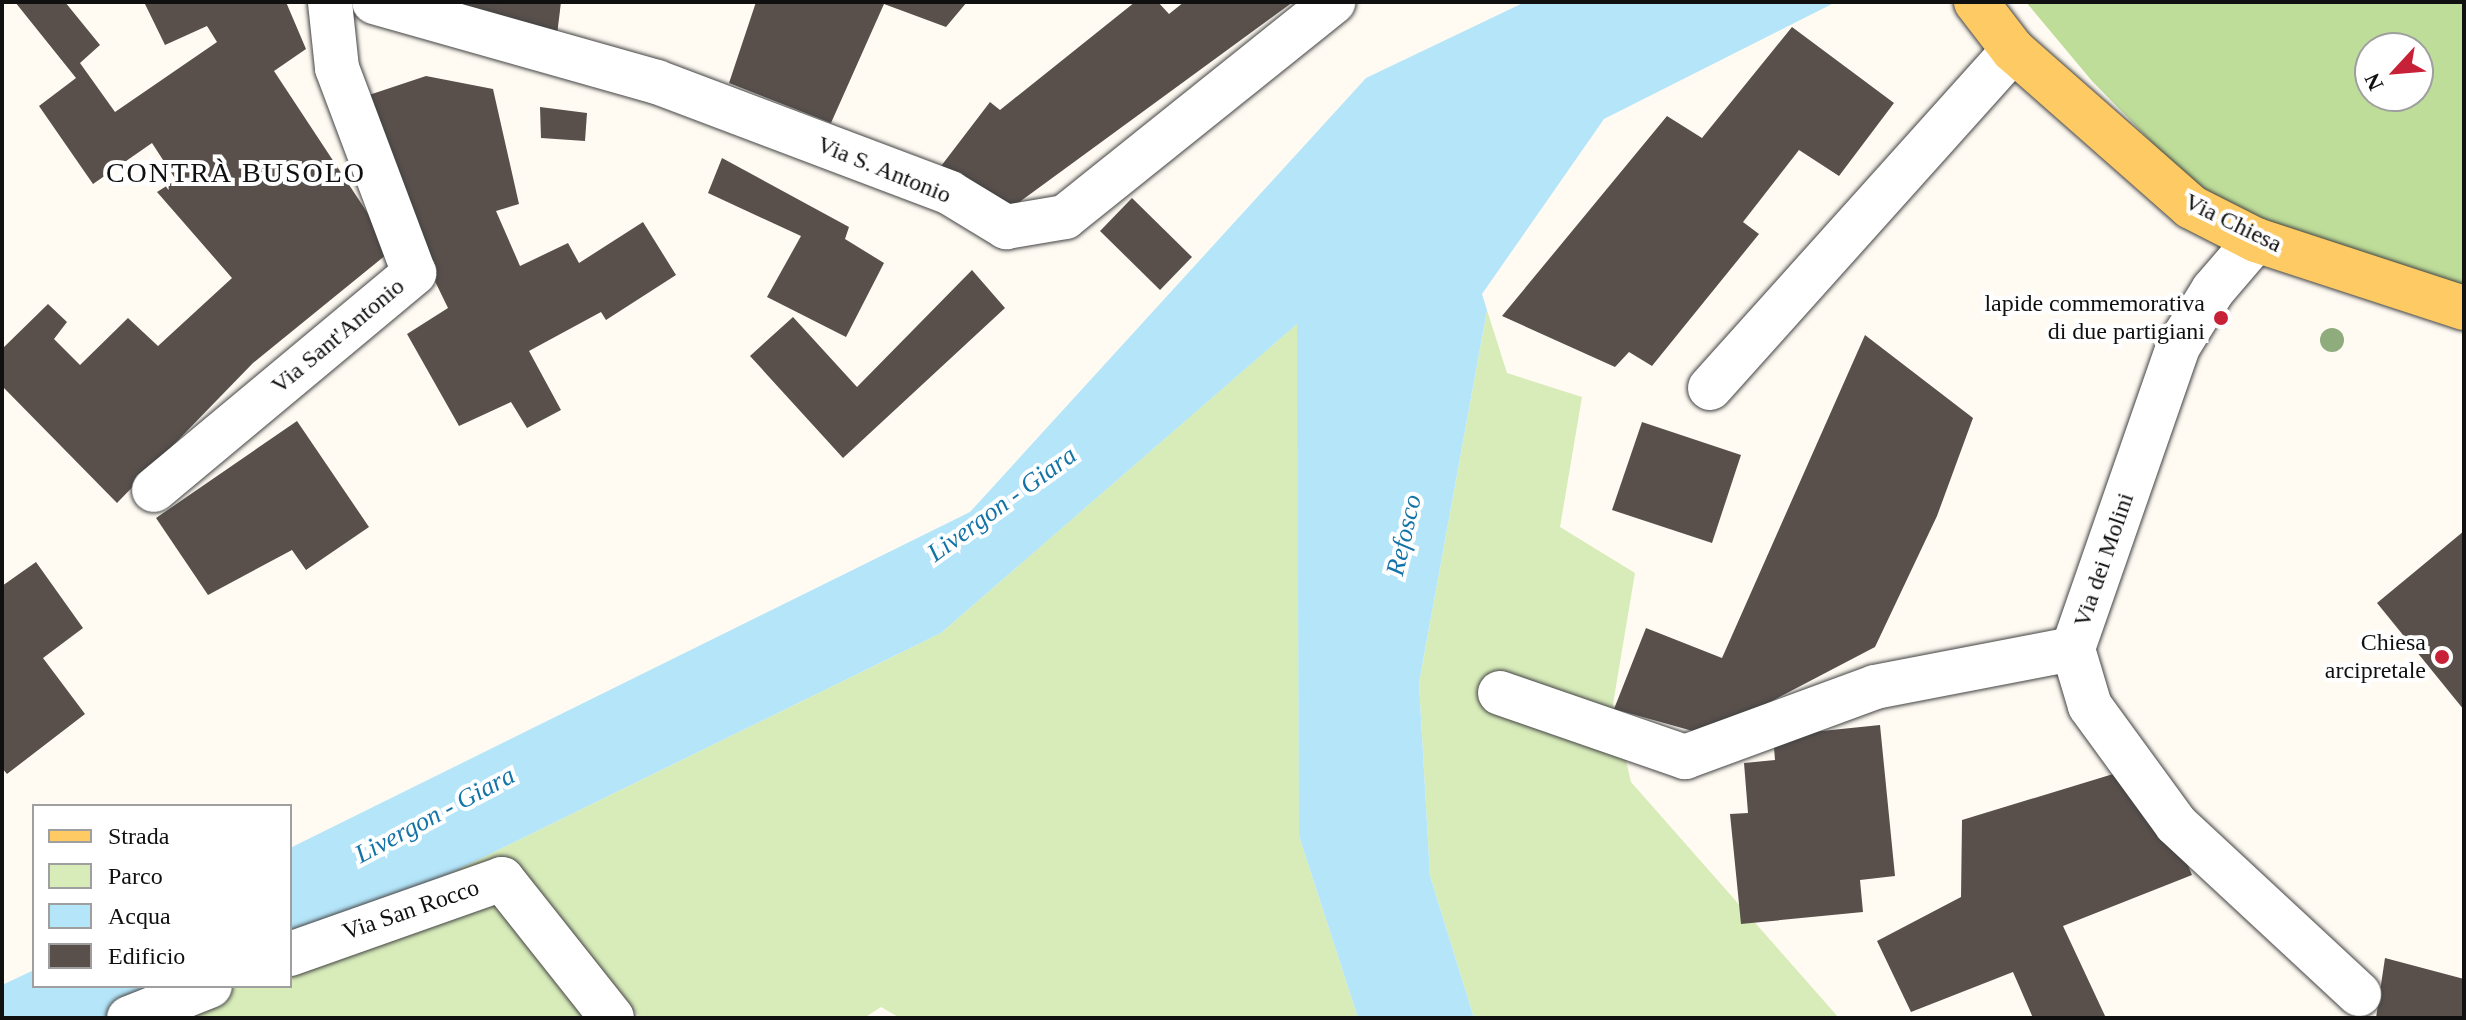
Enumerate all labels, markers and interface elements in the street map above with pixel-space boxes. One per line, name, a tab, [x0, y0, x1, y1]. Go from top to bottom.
north arrow	[2354, 32, 2434, 112]
text: N	[2359, 69, 2388, 94]
street label: Via S. Antonio	[812, 130, 956, 210]
district label: CONTRÀ BUSOLO	[106, 156, 366, 190]
street label: Via Chiesa	[2180, 187, 2286, 259]
street label: Via Sant'Antonio	[266, 272, 410, 400]
place label: lapide commemorativa di due partigiani	[1984, 290, 2205, 346]
marker: lapide commemorativa di due partigiani	[2212, 309, 2230, 327]
water label: Livergon - Giara	[921, 439, 1083, 569]
street label: Via dei Molini	[2068, 489, 2140, 631]
water label: Refosco	[1380, 491, 1428, 579]
place label: Chiesa arcipretale	[2325, 629, 2426, 685]
marker: Chiesa arcipretale	[2433, 648, 2451, 666]
water label: Livergon - Giara	[350, 760, 520, 870]
legend	[32, 804, 292, 988]
text: Strada	[108, 823, 169, 849]
text: Parco	[108, 863, 163, 889]
street label: Via San Rocco	[339, 873, 483, 947]
text: Acqua	[108, 903, 171, 929]
text: Edificio	[108, 943, 185, 969]

